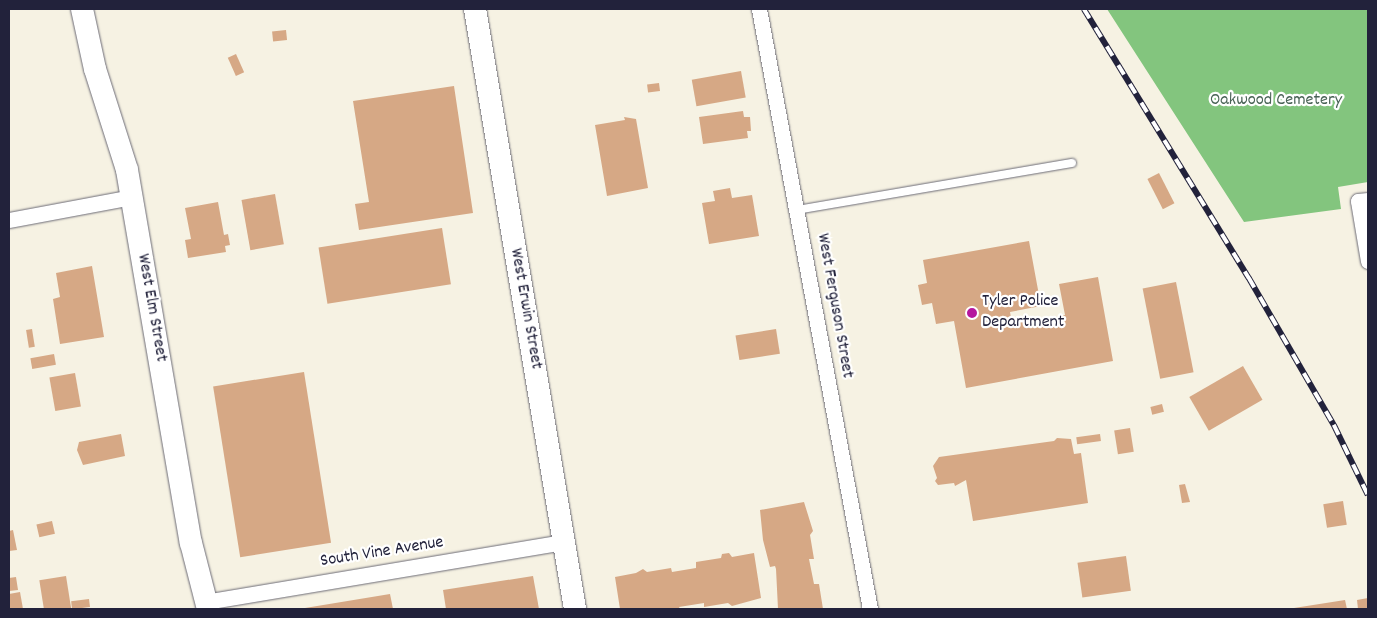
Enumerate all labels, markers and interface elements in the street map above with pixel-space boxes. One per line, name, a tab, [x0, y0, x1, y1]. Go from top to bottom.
park label: Oakwood Cemetery	[1210, 90, 1342, 112]
street label: West Ferguson Street	[811, 232, 857, 380]
street label: West Erwin Street	[504, 247, 546, 371]
street label: West Elm Street	[131, 252, 171, 364]
place label: Tyler Police Department	[982, 292, 1065, 334]
marker: Tyler Police Department	[966, 307, 978, 319]
street label: South Vine Avenue	[319, 533, 445, 573]

